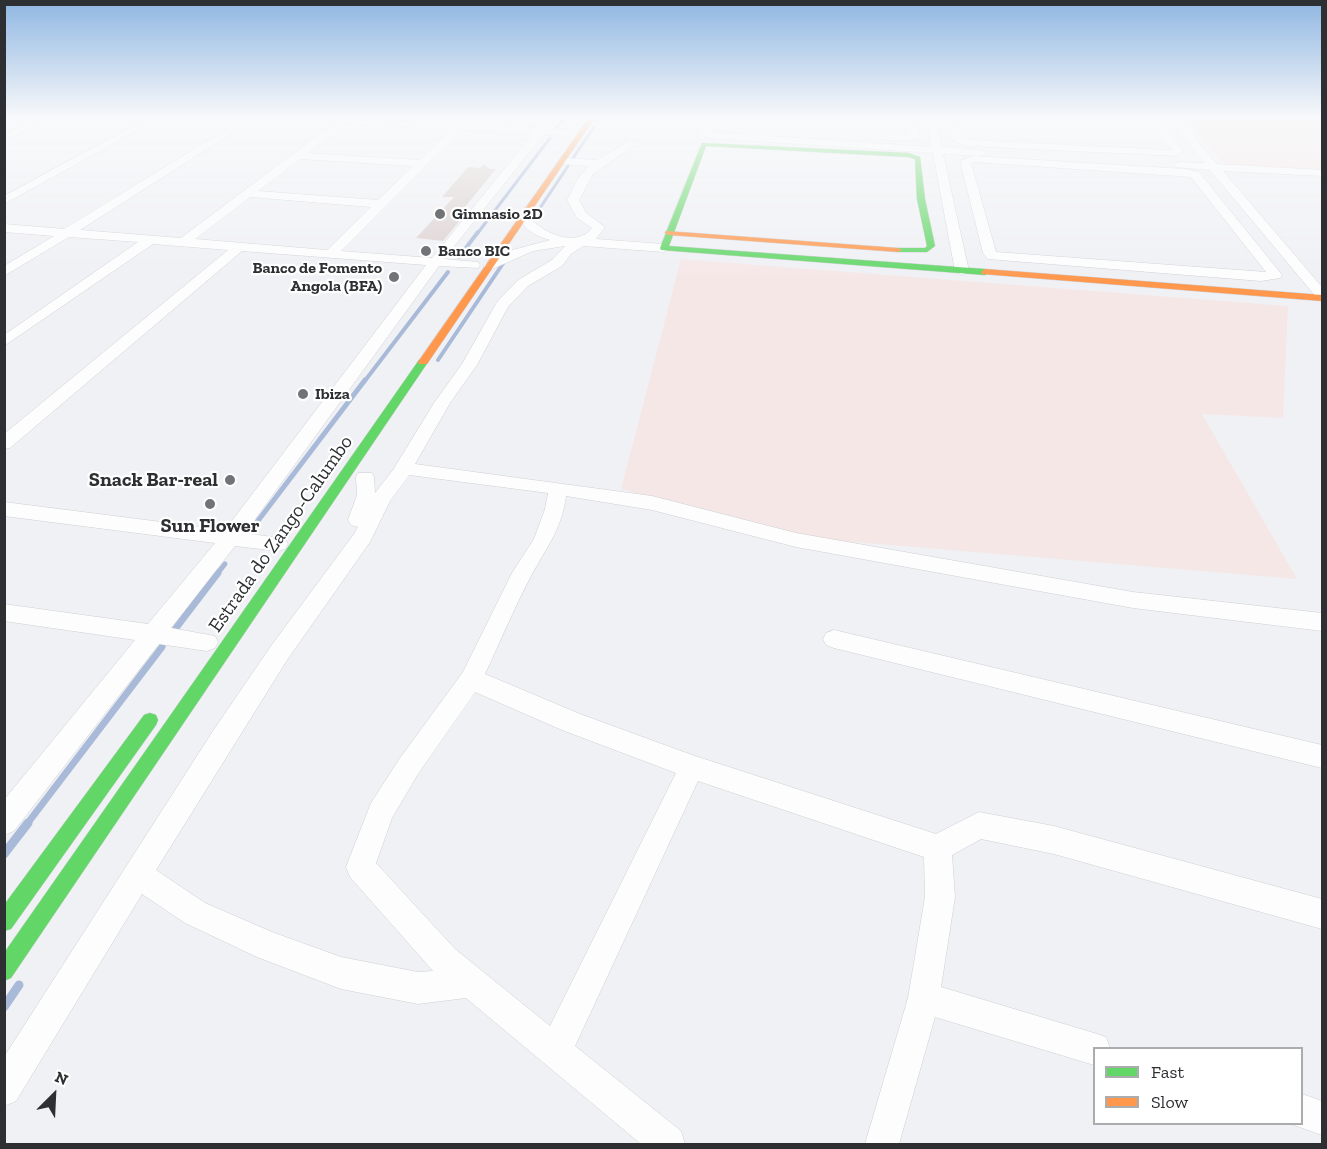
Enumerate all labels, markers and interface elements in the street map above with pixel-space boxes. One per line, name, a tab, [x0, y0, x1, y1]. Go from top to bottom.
place label: Gimnasio 2D	[452, 204, 543, 224]
marker: Gimnasio 2D	[433, 207, 447, 221]
place label: Banco BIC	[438, 241, 510, 261]
marker: Banco BIC	[419, 244, 433, 258]
place label: Banco de Fomento Angola (BFA)	[253, 258, 382, 296]
marker: Banco de Fomento Angola (BFA)	[387, 270, 401, 284]
place label: Ibiza	[315, 384, 350, 404]
marker: Ibiza	[296, 387, 310, 401]
street label: Estrada do Zango-Calumbo	[204, 431, 358, 637]
place label: Snack Bar-real	[89, 468, 218, 492]
marker: Snack Bar-real	[223, 473, 237, 487]
marker: Sun Flower	[203, 497, 217, 511]
place label: Sun Flower	[160, 514, 260, 538]
legend	[1093, 1047, 1303, 1125]
text: Fast	[1151, 1061, 1184, 1083]
north arrow	[24, 1065, 84, 1125]
text: N	[52, 1067, 71, 1089]
text: Slow	[1151, 1091, 1188, 1113]

